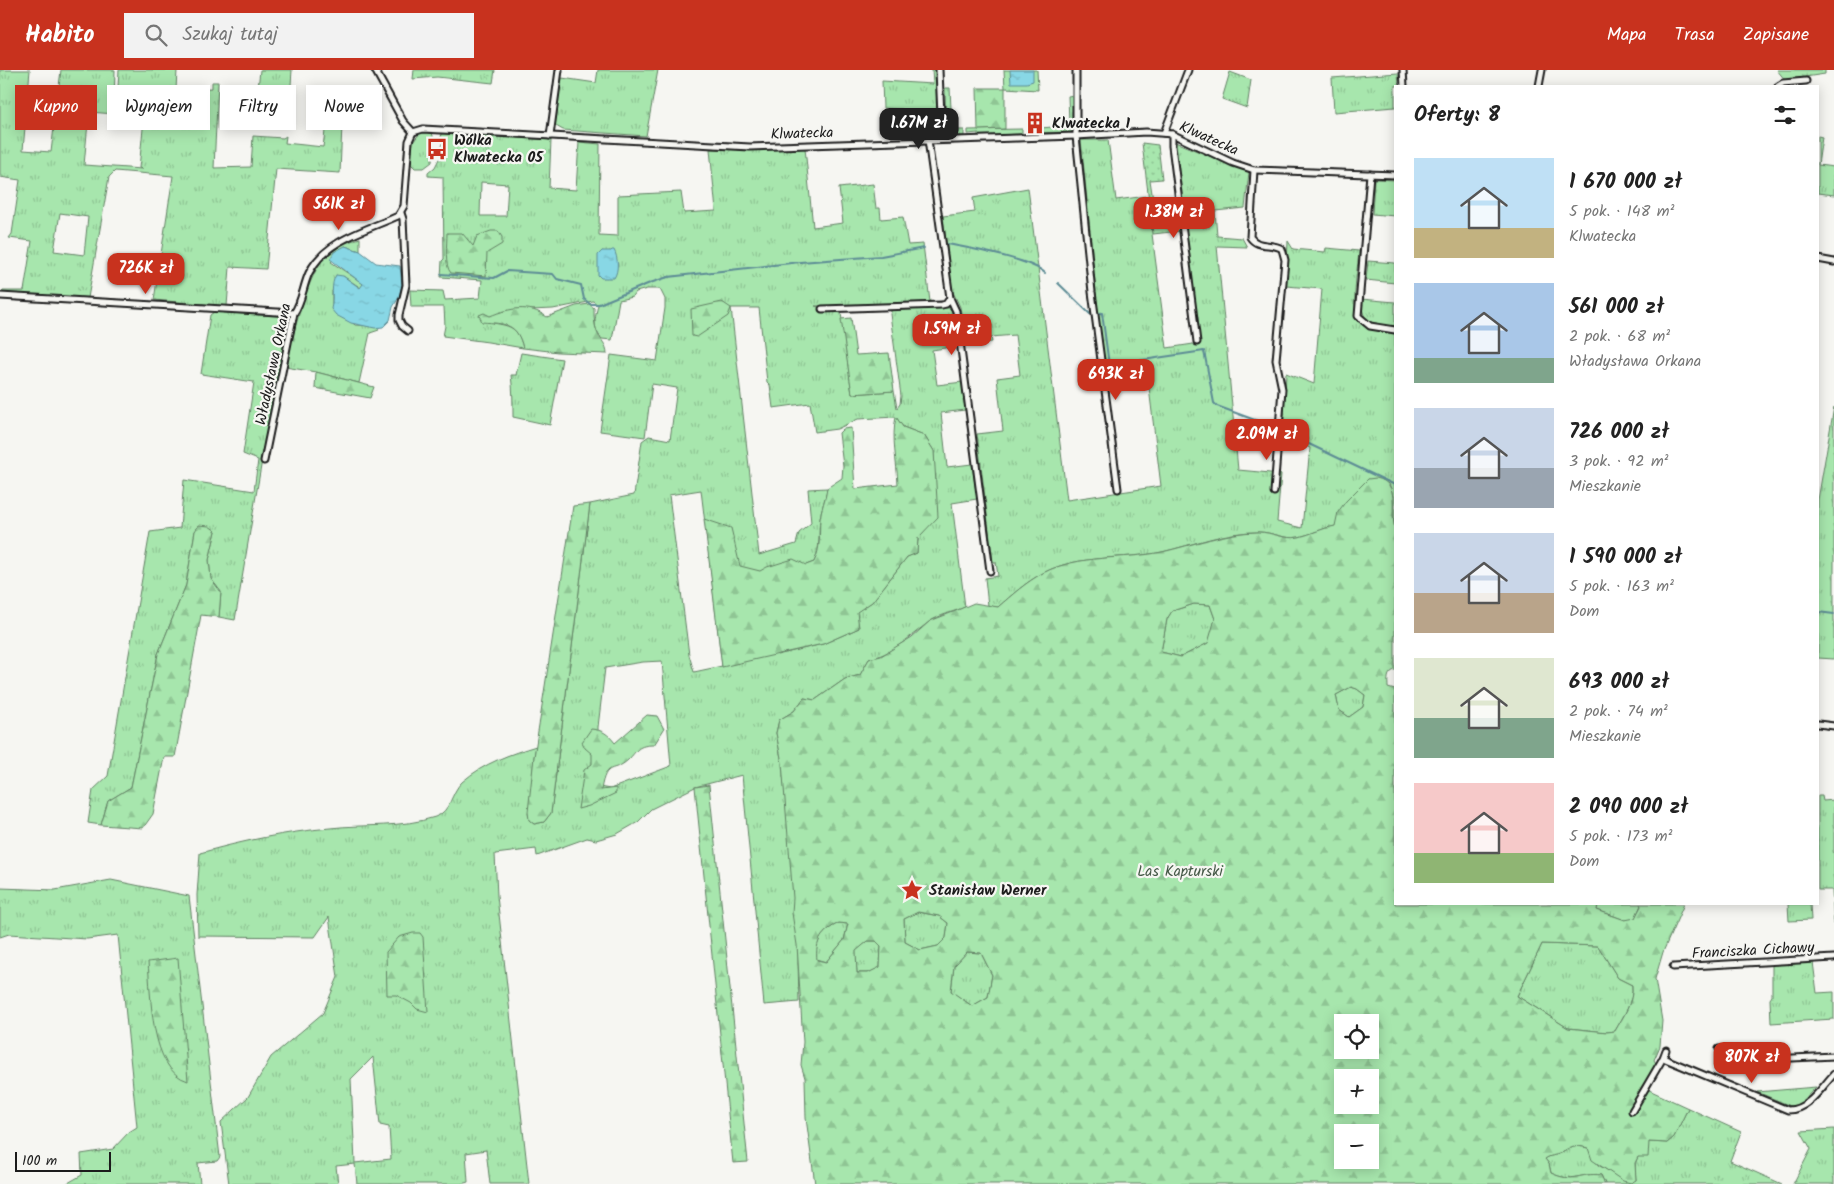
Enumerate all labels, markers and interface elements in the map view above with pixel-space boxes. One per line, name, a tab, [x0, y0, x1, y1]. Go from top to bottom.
search box	[124, 13, 474, 58]
text: Habito	[25, 16, 94, 55]
text: Szukaj tutaj	[182, 20, 278, 50]
icon: search	[142, 21, 170, 49]
text: Mapa	[1607, 21, 1647, 50]
text: Trasa	[1675, 21, 1715, 50]
text: Zapisane	[1743, 21, 1809, 50]
chip: Kupno	[15, 85, 97, 130]
chip: Wynajem	[107, 85, 210, 130]
chip: Filtry	[220, 85, 296, 130]
chip: Nowe	[306, 85, 382, 130]
text: Oferty: 8	[1414, 99, 1500, 132]
icon: filters	[1771, 101, 1799, 129]
pin: 1.67M zł	[867, 108, 971, 150]
building icon: Klwatecka 1	[1022, 110, 1048, 136]
text: 1.67M zł	[891, 111, 947, 136]
place label: Klwatecka 1	[1052, 112, 1131, 136]
street label: Klwatecka	[1175, 115, 1242, 163]
street label: Klwatecka	[770, 121, 834, 147]
place label: Wólka Klwatecka 05	[454, 129, 544, 170]
bus stop icon: Wólka Klwatecka 05	[424, 136, 450, 162]
text: 1 670 000 zł	[1569, 166, 1682, 199]
icon: home	[1454, 178, 1514, 238]
pin: 561K zł	[293, 189, 385, 231]
text: 561K zł	[313, 192, 365, 217]
pin: 1.38M zł	[1122, 196, 1226, 239]
text: 5 pok. · 148 m²	[1569, 199, 1674, 224]
text: 1.38M zł	[1145, 200, 1203, 225]
text: Klwatecka	[1569, 224, 1636, 249]
pin: 726K zł	[100, 252, 192, 295]
text: 726K zł	[118, 256, 174, 281]
text: 561 000 zł	[1569, 291, 1664, 324]
street label: Władysława Orkana	[249, 301, 299, 427]
icon: home	[1454, 303, 1514, 363]
pin: 1.59M zł	[900, 314, 1004, 356]
text: 1.59M zł	[924, 317, 980, 342]
text: 2 pok. · 68 m²	[1569, 324, 1670, 349]
text: Władysława Orkana	[1569, 349, 1701, 374]
pin: 693K zł	[1070, 358, 1162, 401]
text: 693K zł	[1088, 362, 1144, 387]
text: 726 000 zł	[1569, 416, 1669, 449]
pin: 2.09M zł	[1215, 418, 1319, 461]
text: 2.09M zł	[1236, 422, 1298, 447]
icon: home	[1454, 428, 1514, 488]
text: 3 pok. · 92 m²	[1569, 449, 1669, 474]
text: Mieszkanie	[1569, 474, 1641, 499]
text: 1 590 000 zł	[1569, 541, 1682, 574]
icon: home	[1454, 553, 1514, 613]
text: 5 pok. · 163 m²	[1569, 574, 1674, 599]
text: Dom	[1569, 599, 1599, 624]
text: 693 000 zł	[1569, 666, 1669, 699]
icon: home	[1454, 678, 1514, 738]
text: 2 pok. · 74 m²	[1569, 699, 1668, 724]
text: Mieszkanie	[1569, 724, 1641, 749]
text: 2 090 000 zł	[1569, 791, 1688, 824]
icon: home	[1454, 803, 1514, 863]
text: 5 pok. · 173 m²	[1569, 824, 1672, 849]
text: Dom	[1569, 849, 1599, 874]
park label: Las Kapturski	[1137, 860, 1224, 884]
place icon: Stanisław Werner	[899, 877, 925, 903]
place label: Stanisław Werner	[929, 879, 1047, 903]
street label: Franciszka Cichawy	[1691, 936, 1816, 966]
map controls	[1334, 1014, 1379, 1169]
button: locate	[1334, 1014, 1379, 1059]
pin: 807K zł	[1706, 1042, 1798, 1084]
text: 807K zł	[1725, 1045, 1779, 1070]
button: +	[1334, 1069, 1379, 1114]
button: −	[1334, 1124, 1379, 1169]
scale bar	[15, 1149, 111, 1172]
text: 100 m	[22, 1150, 57, 1172]

